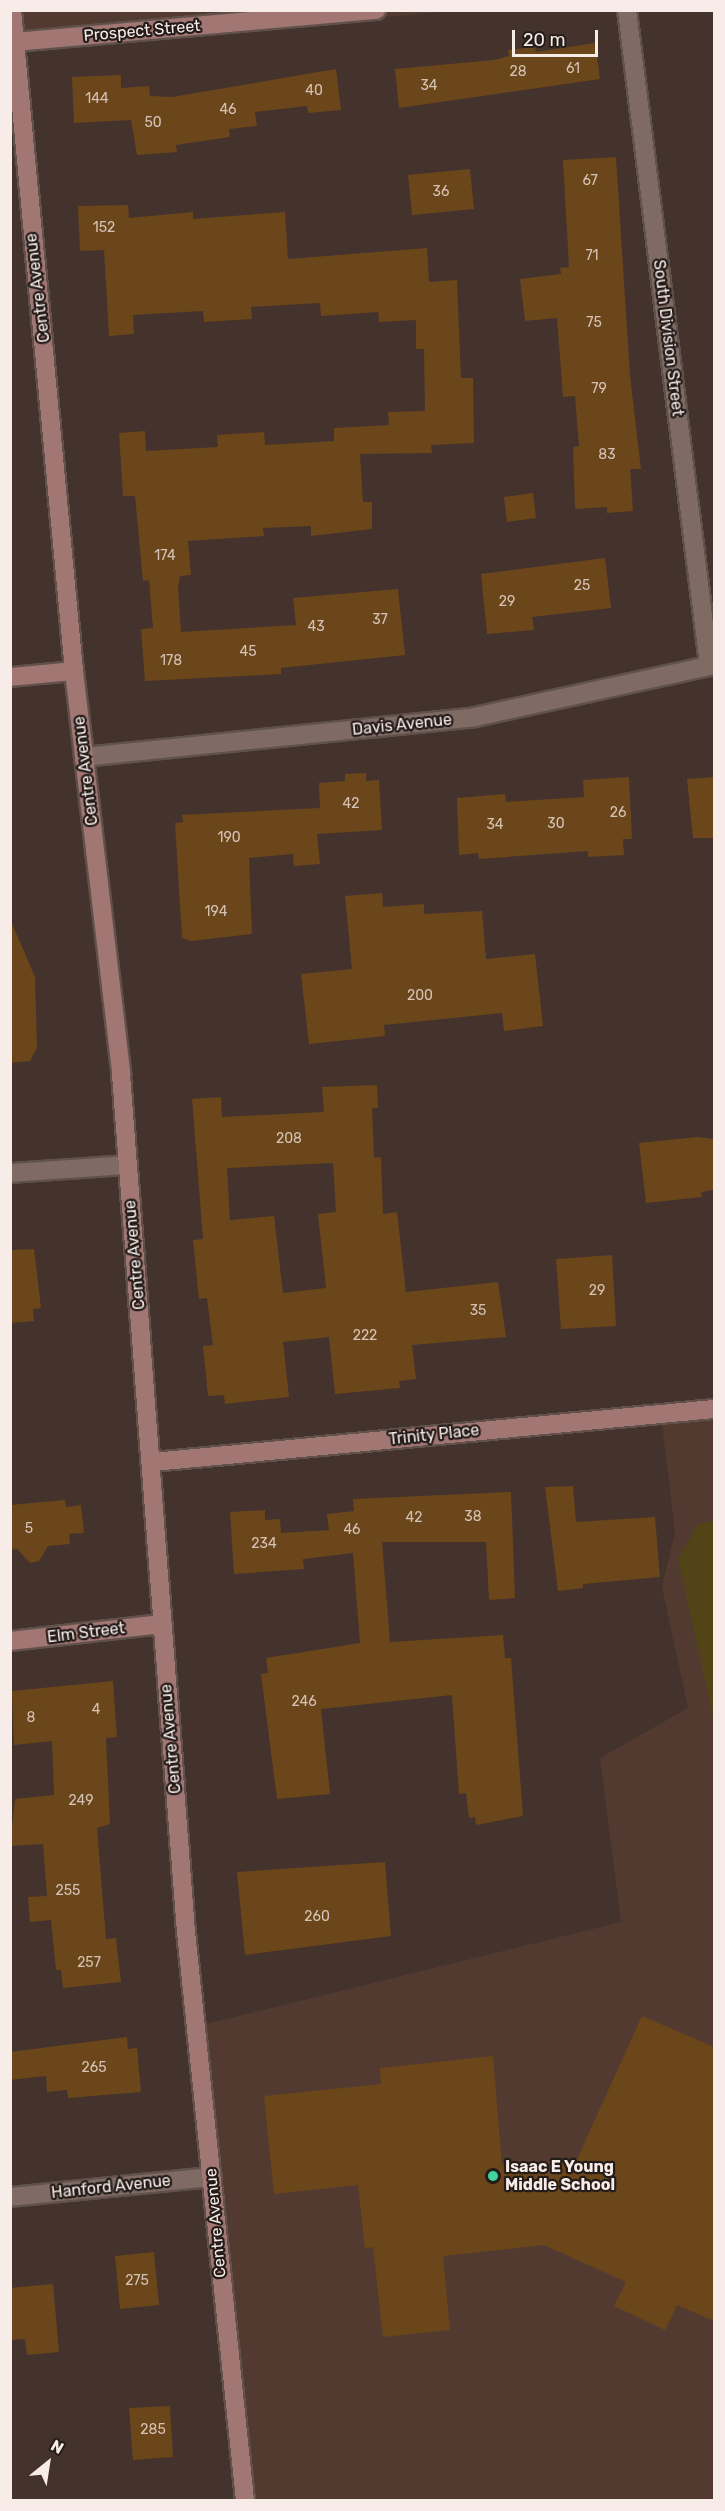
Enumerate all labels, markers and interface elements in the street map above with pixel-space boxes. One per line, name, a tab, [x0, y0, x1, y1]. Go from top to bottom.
street label: Prospect Street	[83, 16, 201, 46]
scale bar	[515, 18, 600, 56]
text: 20 m	[523, 29, 565, 51]
house number: 61	[566, 61, 580, 77]
house number: 28	[509, 64, 527, 80]
house number: 34	[420, 78, 438, 94]
house number: 40	[305, 83, 323, 99]
house number: 144	[85, 91, 109, 107]
house number: 46	[219, 102, 237, 118]
house number: 50	[144, 115, 162, 131]
house number: 67	[582, 173, 598, 189]
house number: 36	[433, 184, 449, 200]
house number: 152	[93, 220, 115, 236]
street label: Centre Avenue	[22, 232, 54, 344]
house number: 71	[585, 248, 599, 264]
street label: South Division Street	[649, 259, 687, 417]
house number: 75	[586, 315, 602, 331]
house number: 79	[591, 381, 607, 397]
house number: 83	[598, 447, 616, 463]
house number: 174	[154, 548, 176, 564]
house number: 25	[574, 578, 590, 594]
house number: 29	[499, 594, 515, 610]
house number: 37	[372, 612, 388, 628]
house number: 43	[307, 619, 325, 635]
house number: 45	[239, 644, 257, 660]
house number: 178	[160, 653, 182, 669]
street label: Davis Avenue	[351, 710, 453, 740]
street label: Centre Avenue	[70, 715, 102, 827]
house number: 42	[343, 796, 359, 812]
house number: 26	[610, 805, 626, 821]
house number: 30	[547, 816, 565, 832]
house number: 34	[486, 817, 504, 833]
house number: 190	[217, 830, 241, 846]
house number: 194	[205, 904, 227, 920]
house number: 200	[407, 988, 433, 1004]
house number: 208	[276, 1131, 302, 1147]
street label: Centre Avenue	[121, 1199, 149, 1311]
house number: 29	[589, 1283, 605, 1299]
house number: 35	[470, 1303, 486, 1319]
house number: 222	[353, 1328, 377, 1344]
street label: Trinity Place	[388, 1421, 480, 1449]
house number: 38	[464, 1509, 482, 1525]
house number: 42	[406, 1510, 422, 1526]
house number: 5	[25, 1521, 33, 1537]
house number: 46	[343, 1522, 361, 1538]
house number: 234	[251, 1536, 277, 1552]
street label: Elm Street	[46, 1619, 126, 1647]
street label: Centre Avenue	[157, 1683, 185, 1795]
house number: 246	[291, 1694, 317, 1710]
house number: 4	[92, 1702, 100, 1718]
house number: 8	[27, 1710, 35, 1726]
house number: 249	[69, 1793, 93, 1809]
house number: 255	[56, 1883, 80, 1899]
house number: 260	[304, 1909, 330, 1925]
house number: 257	[77, 1955, 101, 1971]
house number: 265	[82, 2060, 106, 2076]
place label: Isaac E Young Middle School	[505, 2157, 615, 2195]
street label: Centre Avenue	[202, 2167, 230, 2279]
marker: Isaac E Young Middle School	[486, 2169, 500, 2183]
street label: Hanford Avenue	[50, 2171, 172, 2203]
house number: 275	[125, 2273, 149, 2289]
house number: 285	[140, 2422, 166, 2438]
north arrow	[18, 2433, 78, 2493]
text: N	[48, 2436, 67, 2458]

